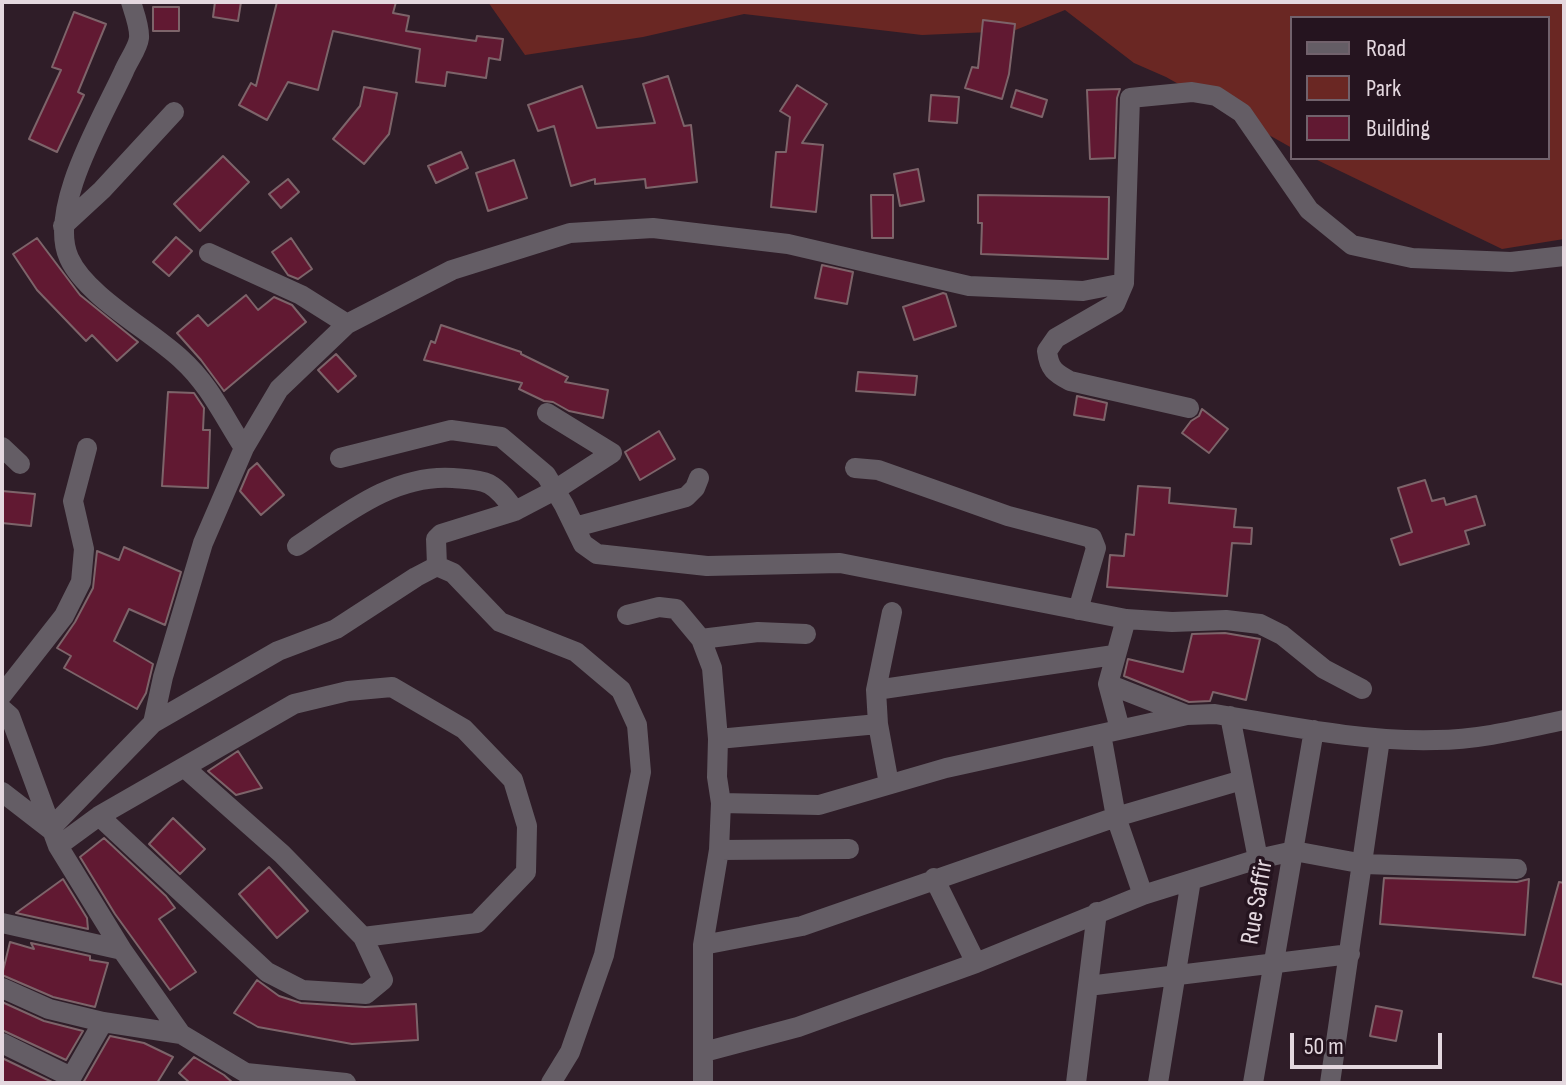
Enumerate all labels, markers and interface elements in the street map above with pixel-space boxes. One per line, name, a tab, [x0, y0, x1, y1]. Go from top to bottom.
legend	[1290, 16, 1550, 160]
text: Road	[1366, 34, 1406, 63]
text: Park	[1366, 74, 1401, 103]
text: Building	[1366, 114, 1430, 143]
street label: Rue Saffir	[1235, 857, 1281, 947]
scale bar	[1294, 1017, 1446, 1067]
text: 50 m	[1304, 1032, 1344, 1061]

